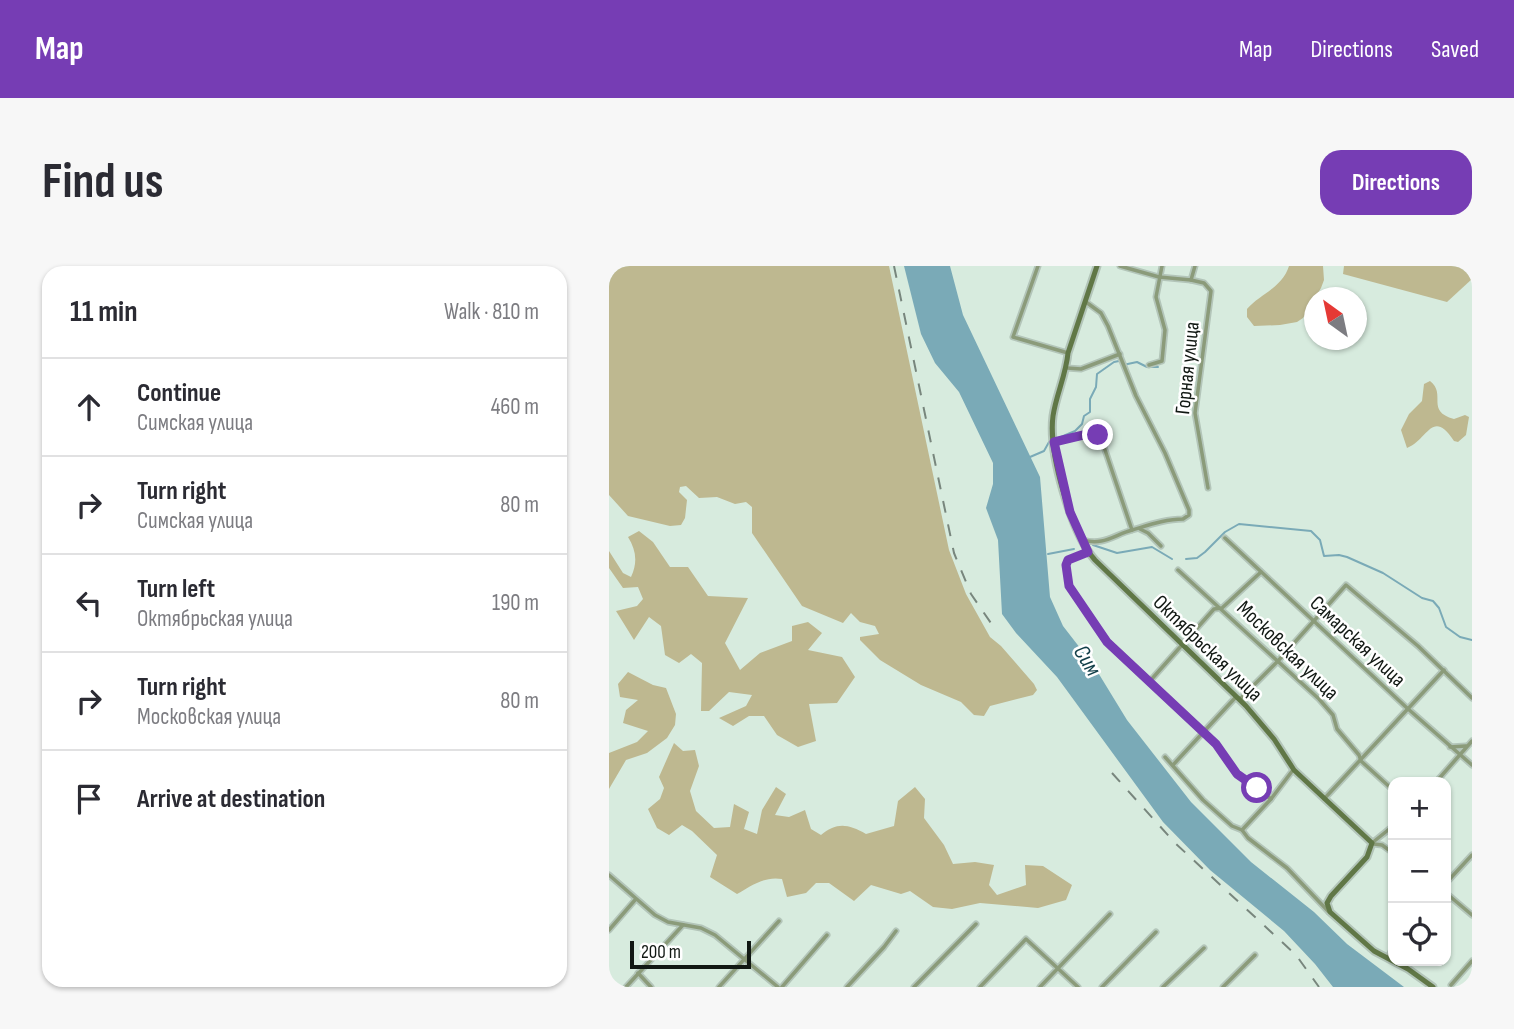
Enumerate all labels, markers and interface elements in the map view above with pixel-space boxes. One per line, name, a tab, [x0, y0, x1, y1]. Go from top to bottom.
text: Map	[35, 29, 84, 69]
text: Map	[1239, 35, 1272, 64]
text: Directions	[1310, 35, 1393, 64]
text: Saved	[1431, 35, 1479, 64]
button: Directions	[1320, 150, 1472, 215]
text: Find us	[42, 153, 164, 212]
north arrow	[1304, 287, 1367, 350]
text: 11 min	[70, 294, 138, 330]
text: Walk · 810 m	[444, 298, 539, 326]
street label: Горная улица	[1170, 320, 1205, 416]
text: Continue	[137, 378, 221, 409]
icon: ahead	[70, 388, 108, 426]
text: 460 m	[491, 393, 539, 421]
text: Симская улица	[137, 409, 253, 437]
route end	[1082, 419, 1113, 450]
text: Turn right	[137, 476, 226, 507]
icon: right	[70, 486, 108, 524]
text: 80 m	[500, 491, 539, 519]
text: Симская улица	[137, 507, 253, 535]
text: Turn left	[137, 574, 215, 605]
icon: left	[70, 584, 108, 622]
text: 190 m	[492, 589, 539, 617]
street label: Октябрьская улица	[1148, 590, 1268, 707]
street label: Самарская улица	[1305, 591, 1411, 692]
street label: Московская улица	[1232, 596, 1344, 705]
text: Октябрьская улица	[137, 605, 293, 633]
water label: Сим	[1067, 640, 1107, 681]
text: Turn right	[137, 672, 226, 703]
icon: right	[70, 682, 108, 720]
text: 80 m	[500, 687, 539, 715]
text: Московская улица	[137, 703, 281, 731]
route start	[1241, 772, 1272, 803]
map controls	[1388, 777, 1451, 966]
button: +	[1388, 777, 1451, 840]
icon: arrive	[70, 780, 108, 818]
text: Arrive at destination	[137, 784, 325, 815]
button: −	[1388, 840, 1451, 903]
button: locate	[1388, 903, 1451, 966]
scale bar	[630, 938, 751, 970]
text: 200 m	[641, 941, 681, 964]

